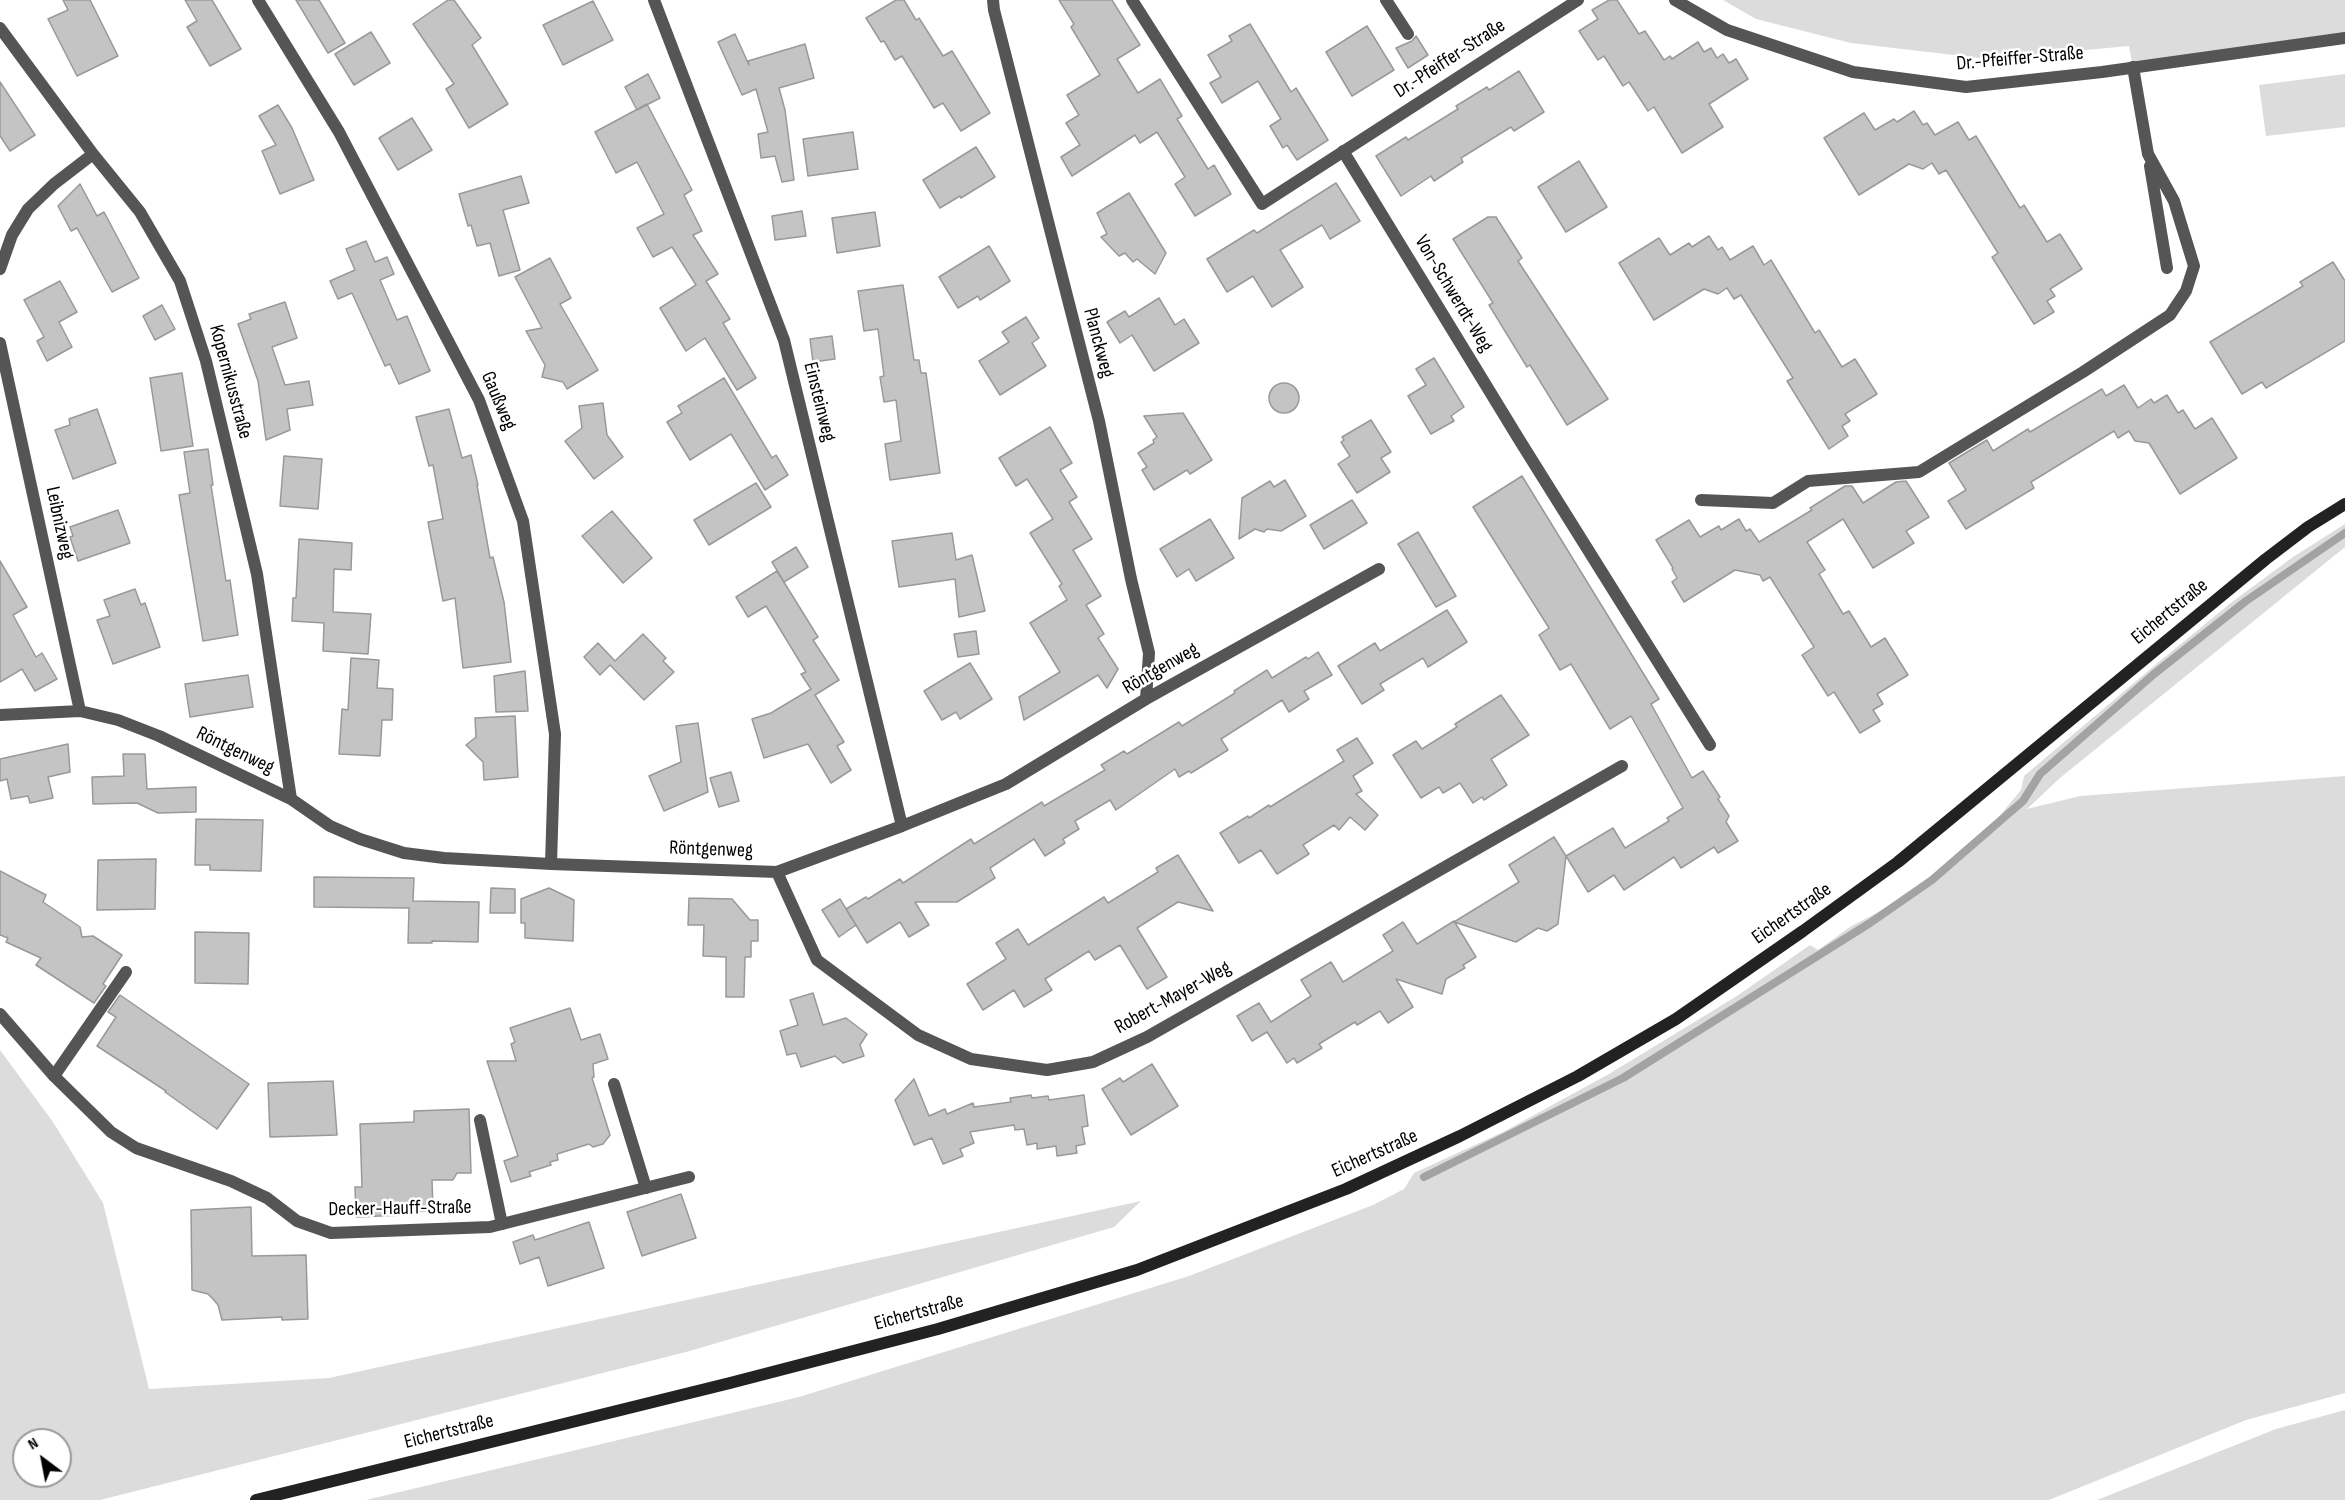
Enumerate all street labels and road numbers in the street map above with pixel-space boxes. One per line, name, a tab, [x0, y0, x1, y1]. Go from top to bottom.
street label: Dr.-Pfeiffer-Straße	[1390, 14, 1510, 104]
street label: Dr.-Pfeiffer-Straße	[1955, 41, 2085, 77]
street label: Von-Schwerdt-Weg	[1409, 231, 1497, 357]
street label: Planckweg	[1077, 305, 1119, 381]
street label: Kopernikusstraße	[203, 322, 257, 442]
street label: Einsteinweg	[798, 360, 840, 444]
street label: Gaußweg	[475, 368, 521, 434]
street label: Leibnizweg	[40, 484, 78, 562]
street label: Eichertstraße	[2127, 574, 2213, 650]
street label: Röntgenweg	[1119, 638, 1203, 700]
street label: Röntgenweg	[192, 722, 278, 780]
street label: Röntgenweg	[669, 837, 753, 863]
street label: Eichertstraße	[1748, 878, 1836, 950]
street label: Robert-Mayer-Weg	[1111, 956, 1235, 1040]
street label: Eichertstraße	[1328, 1124, 1422, 1184]
street label: Decker-Hauff-Straße	[328, 1196, 472, 1222]
street label: Eichertstraße	[872, 1290, 966, 1336]
street label: Eichertstraße	[402, 1409, 496, 1455]

